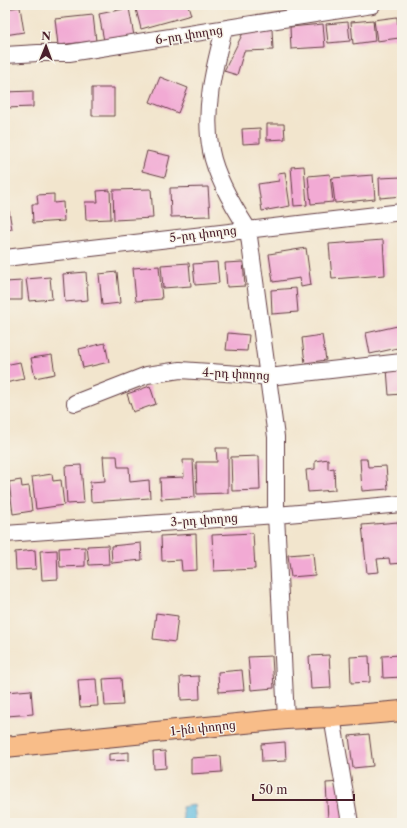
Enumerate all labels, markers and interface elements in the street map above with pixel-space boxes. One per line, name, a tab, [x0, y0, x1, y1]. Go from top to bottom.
street label: 6-րդ փողոց	[154, 22, 224, 47]
north arrow	[26, 26, 66, 66]
text: N	[41, 29, 52, 43]
street label: 5-րդ փողոց	[169, 222, 237, 245]
street label: 4-րդ փողոց	[202, 364, 270, 383]
street label: 3-րդ փողոց	[170, 510, 238, 529]
street label: 1-ին փողոց	[170, 717, 236, 738]
scale bar	[253, 776, 354, 802]
text: 50 m	[259, 782, 288, 797]

